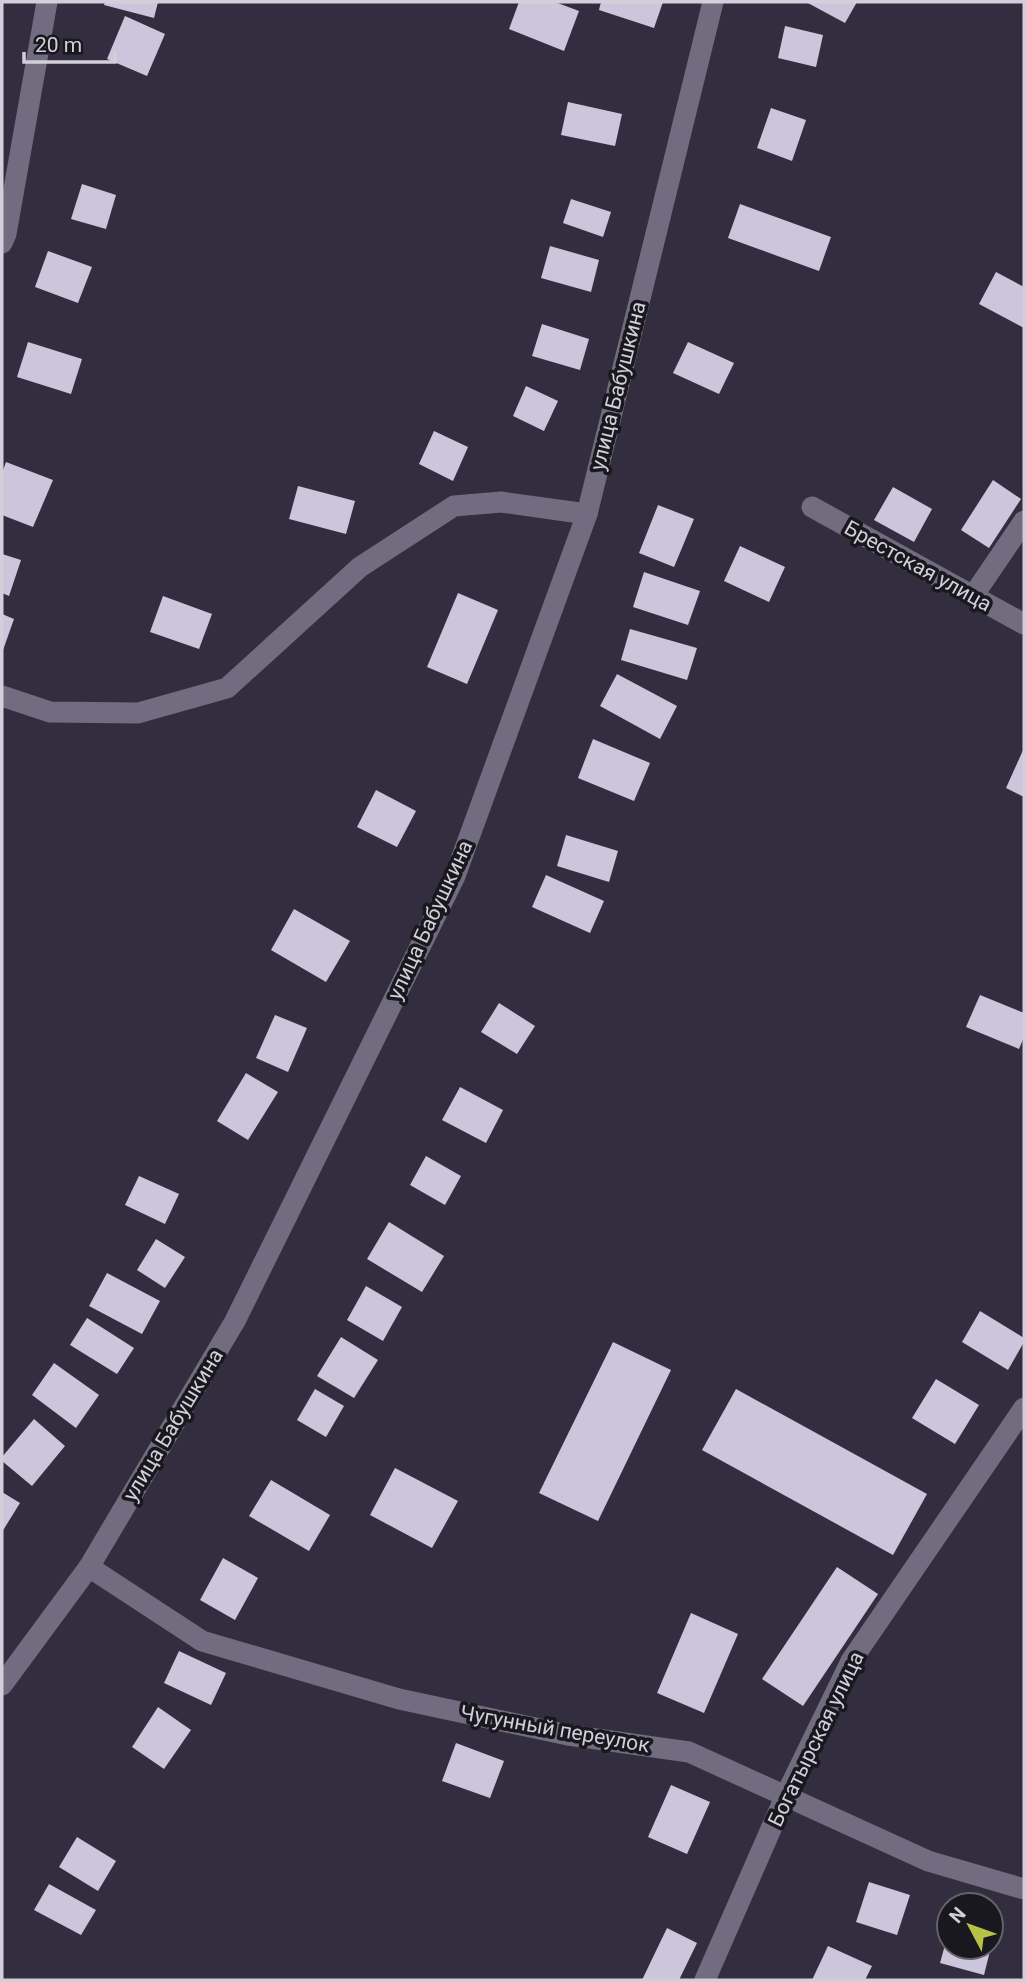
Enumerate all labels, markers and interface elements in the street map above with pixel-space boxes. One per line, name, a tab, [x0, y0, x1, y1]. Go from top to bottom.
scale bar	[24, 21, 116, 65]
text: 20 m	[35, 33, 82, 57]
street label: улица Бабушкина	[585, 299, 651, 473]
street label: Брестская улица	[840, 516, 996, 616]
street label: улица Бабушкина	[383, 836, 477, 1004]
street label: улица Бабушкина	[118, 1345, 228, 1505]
street label: Богатырская улица	[763, 1648, 869, 1830]
street label: Чугунный переулок	[458, 1701, 652, 1758]
north arrow	[935, 1891, 1005, 1961]
text: N	[944, 1903, 971, 1928]

